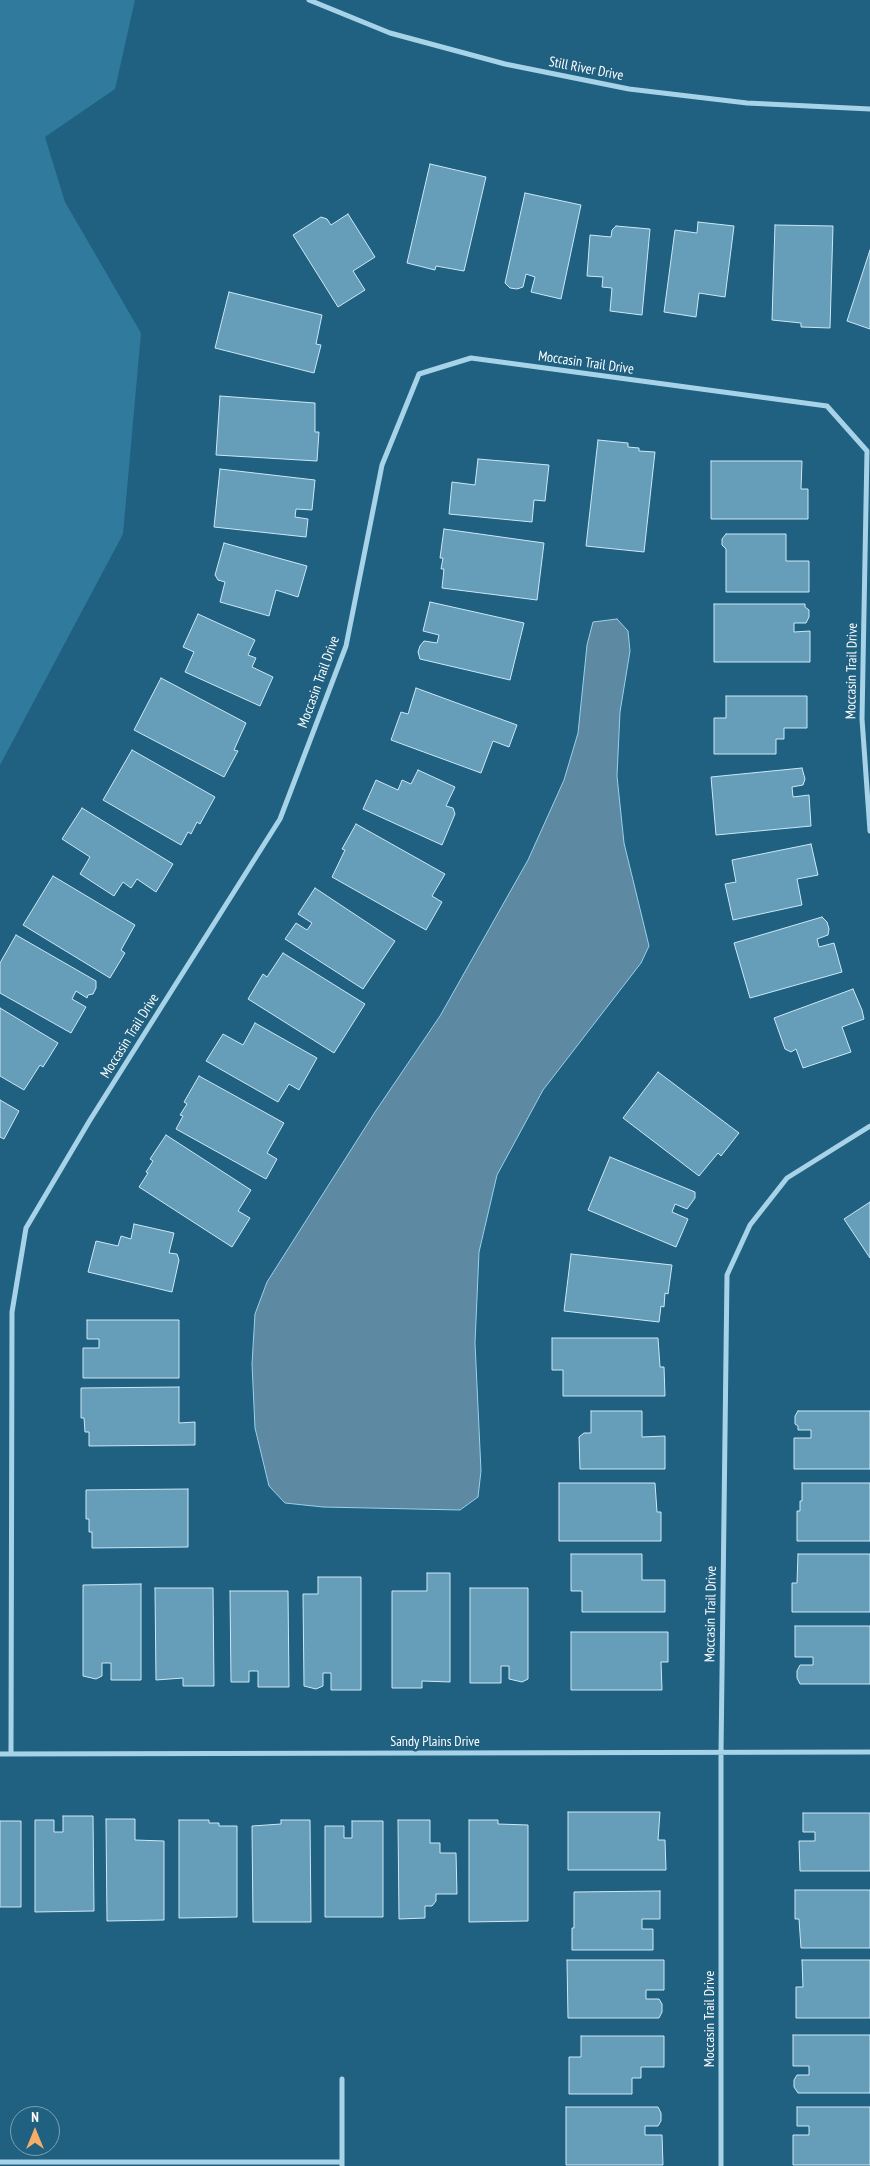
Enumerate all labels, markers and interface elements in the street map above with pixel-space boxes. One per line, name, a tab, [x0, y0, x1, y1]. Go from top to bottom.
street label: Still River Drive	[547, 54, 625, 84]
street label: Moccasin Trail Drive	[537, 348, 635, 378]
street label: Moccasin Trail Drive	[843, 623, 861, 719]
street label: Moccasin Trail Drive	[295, 634, 343, 730]
street label: Moccasin Trail Drive	[97, 991, 163, 1081]
street label: Moccasin Trail Drive	[702, 1566, 720, 1662]
street label: Sandy Plains Drive	[390, 1734, 480, 1750]
street label: Moccasin Trail Drive	[702, 1971, 718, 2067]
north arrow	[10, 2106, 60, 2156]
text: N	[31, 2108, 39, 2126]

